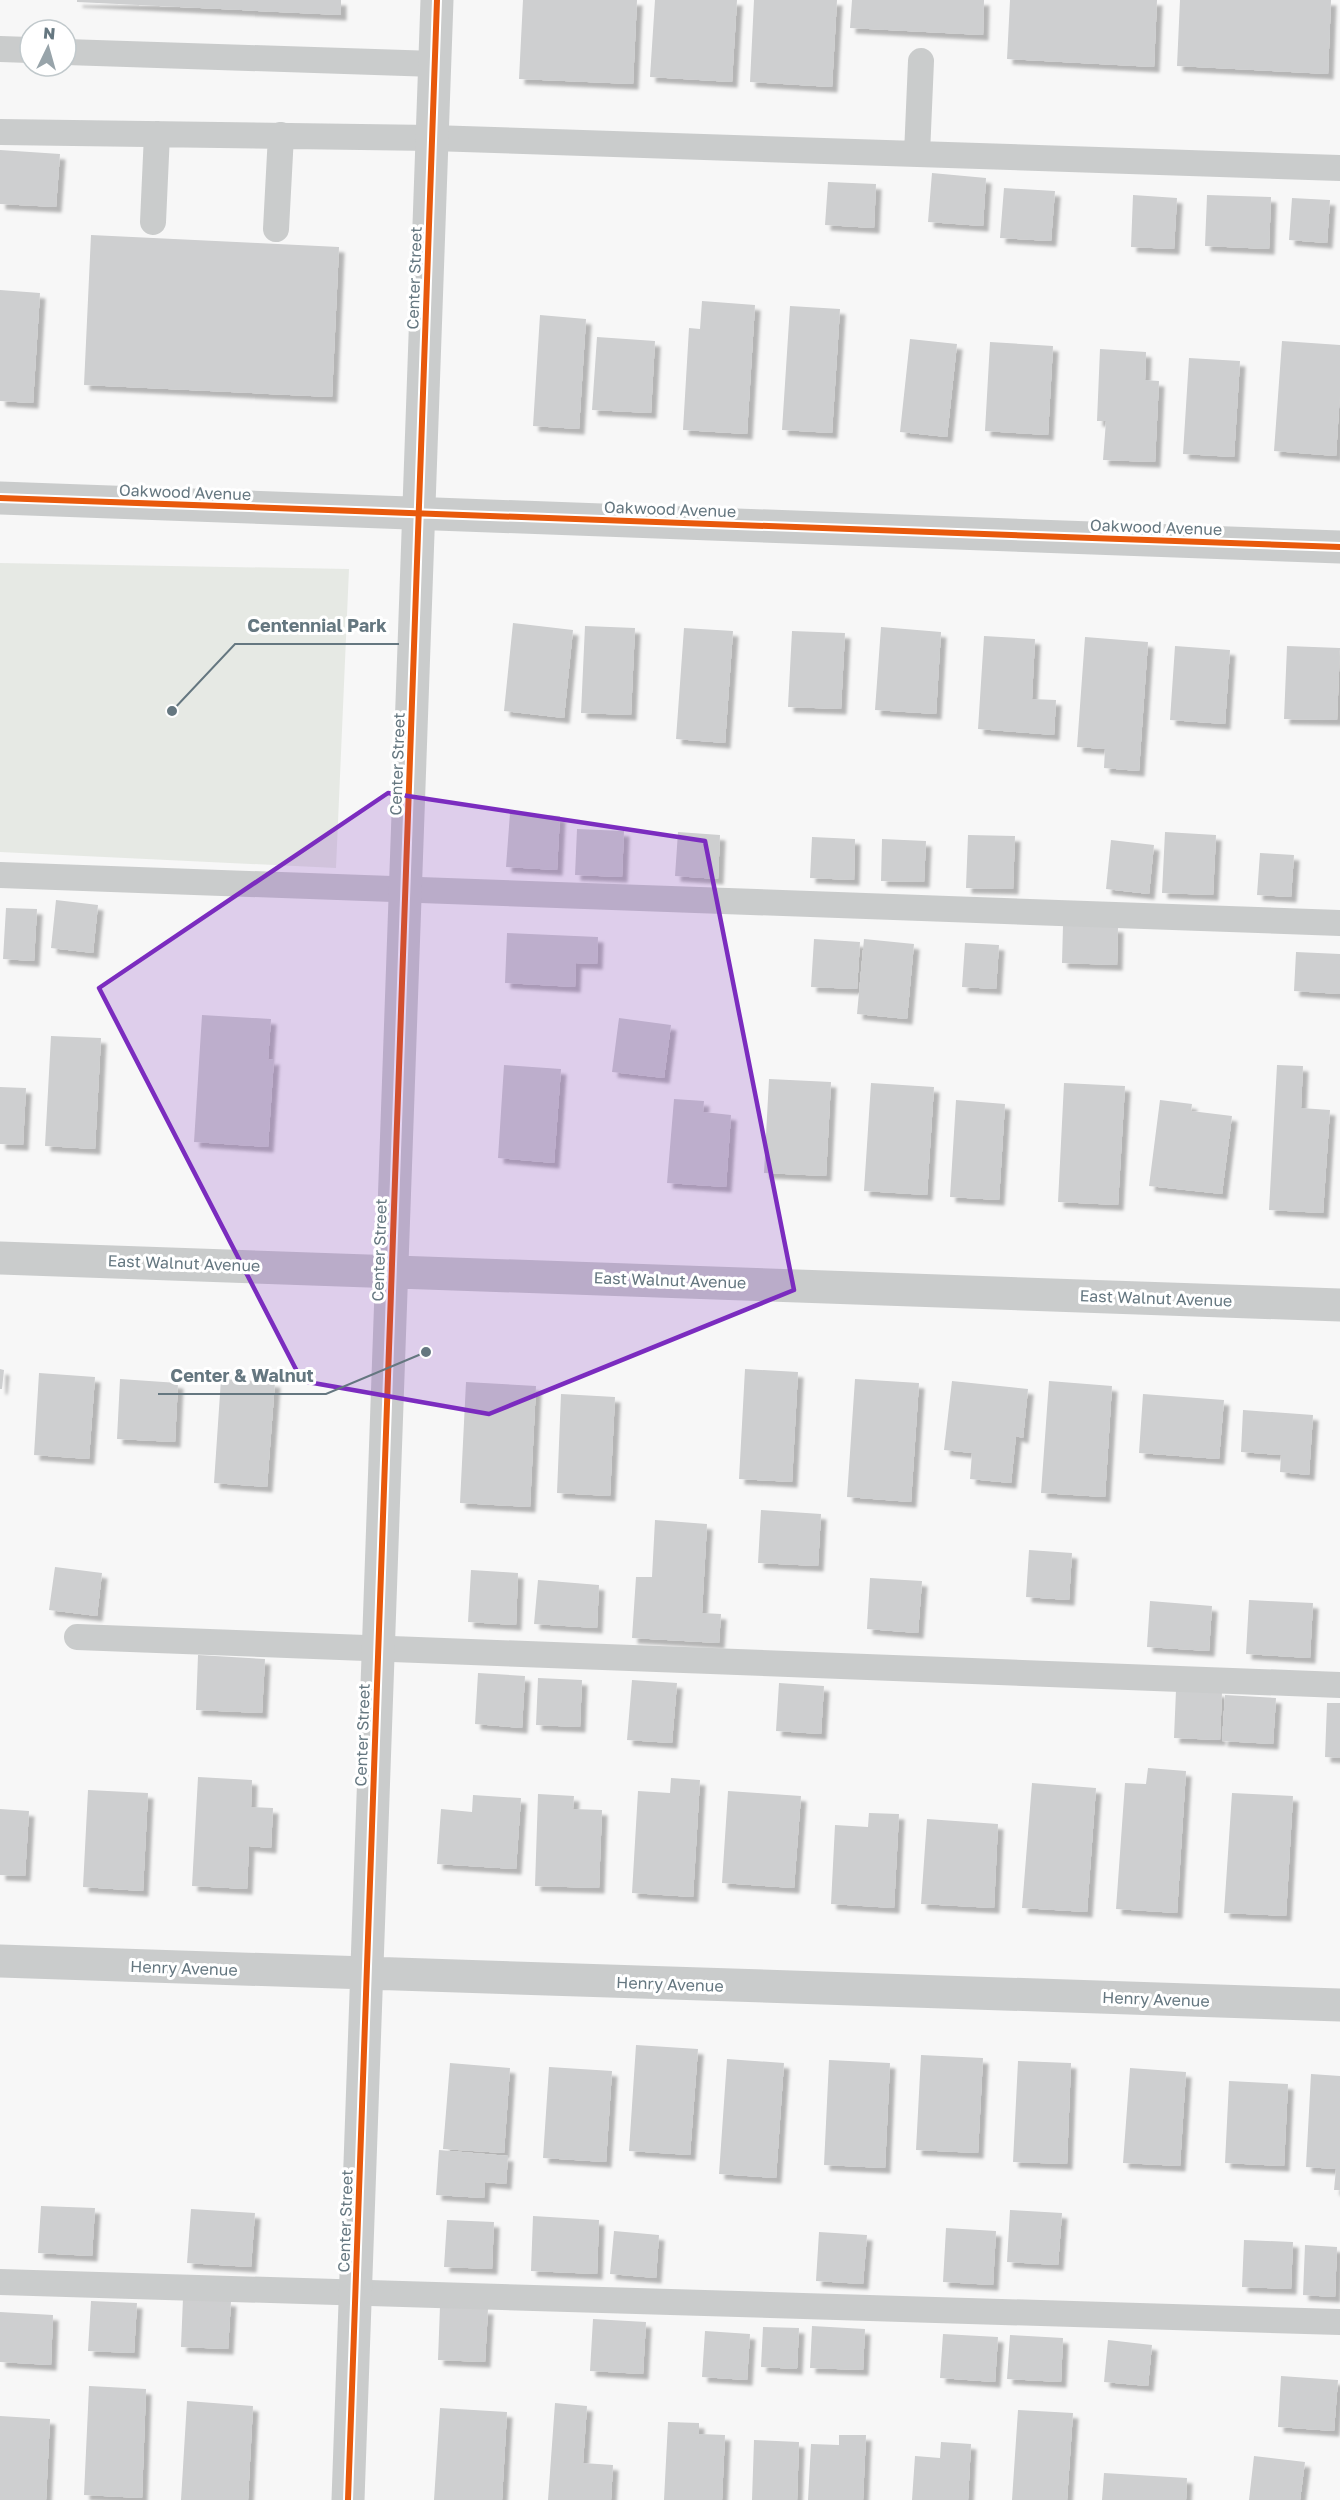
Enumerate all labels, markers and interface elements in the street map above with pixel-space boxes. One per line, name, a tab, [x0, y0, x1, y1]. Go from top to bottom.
north arrow	[18, 18, 78, 78]
text: N	[42, 23, 56, 44]
street label: Center Street	[402, 226, 426, 330]
street label: Oakwood Avenue	[118, 480, 252, 504]
street label: Oakwood Avenue	[603, 497, 737, 521]
street label: Oakwood Avenue	[1089, 515, 1223, 539]
callout: Centennial Park	[235, 608, 399, 644]
text: Centennial Park	[247, 614, 387, 636]
street label: Center Street	[385, 712, 409, 816]
street label: Center Street	[367, 1198, 391, 1302]
street label: East Walnut Avenue	[107, 1250, 261, 1276]
street label: East Walnut Avenue	[593, 1267, 747, 1293]
street label: East Walnut Avenue	[1079, 1285, 1233, 1311]
callout: Center & Walnut	[158, 1358, 326, 1394]
text: Center & Walnut	[170, 1364, 314, 1386]
street label: Center Street	[350, 1683, 374, 1787]
street label: Henry Avenue	[130, 1956, 238, 1980]
street label: Henry Avenue	[616, 1972, 724, 1996]
street label: Henry Avenue	[1102, 1987, 1210, 2011]
street label: Center Street	[333, 2169, 357, 2273]

